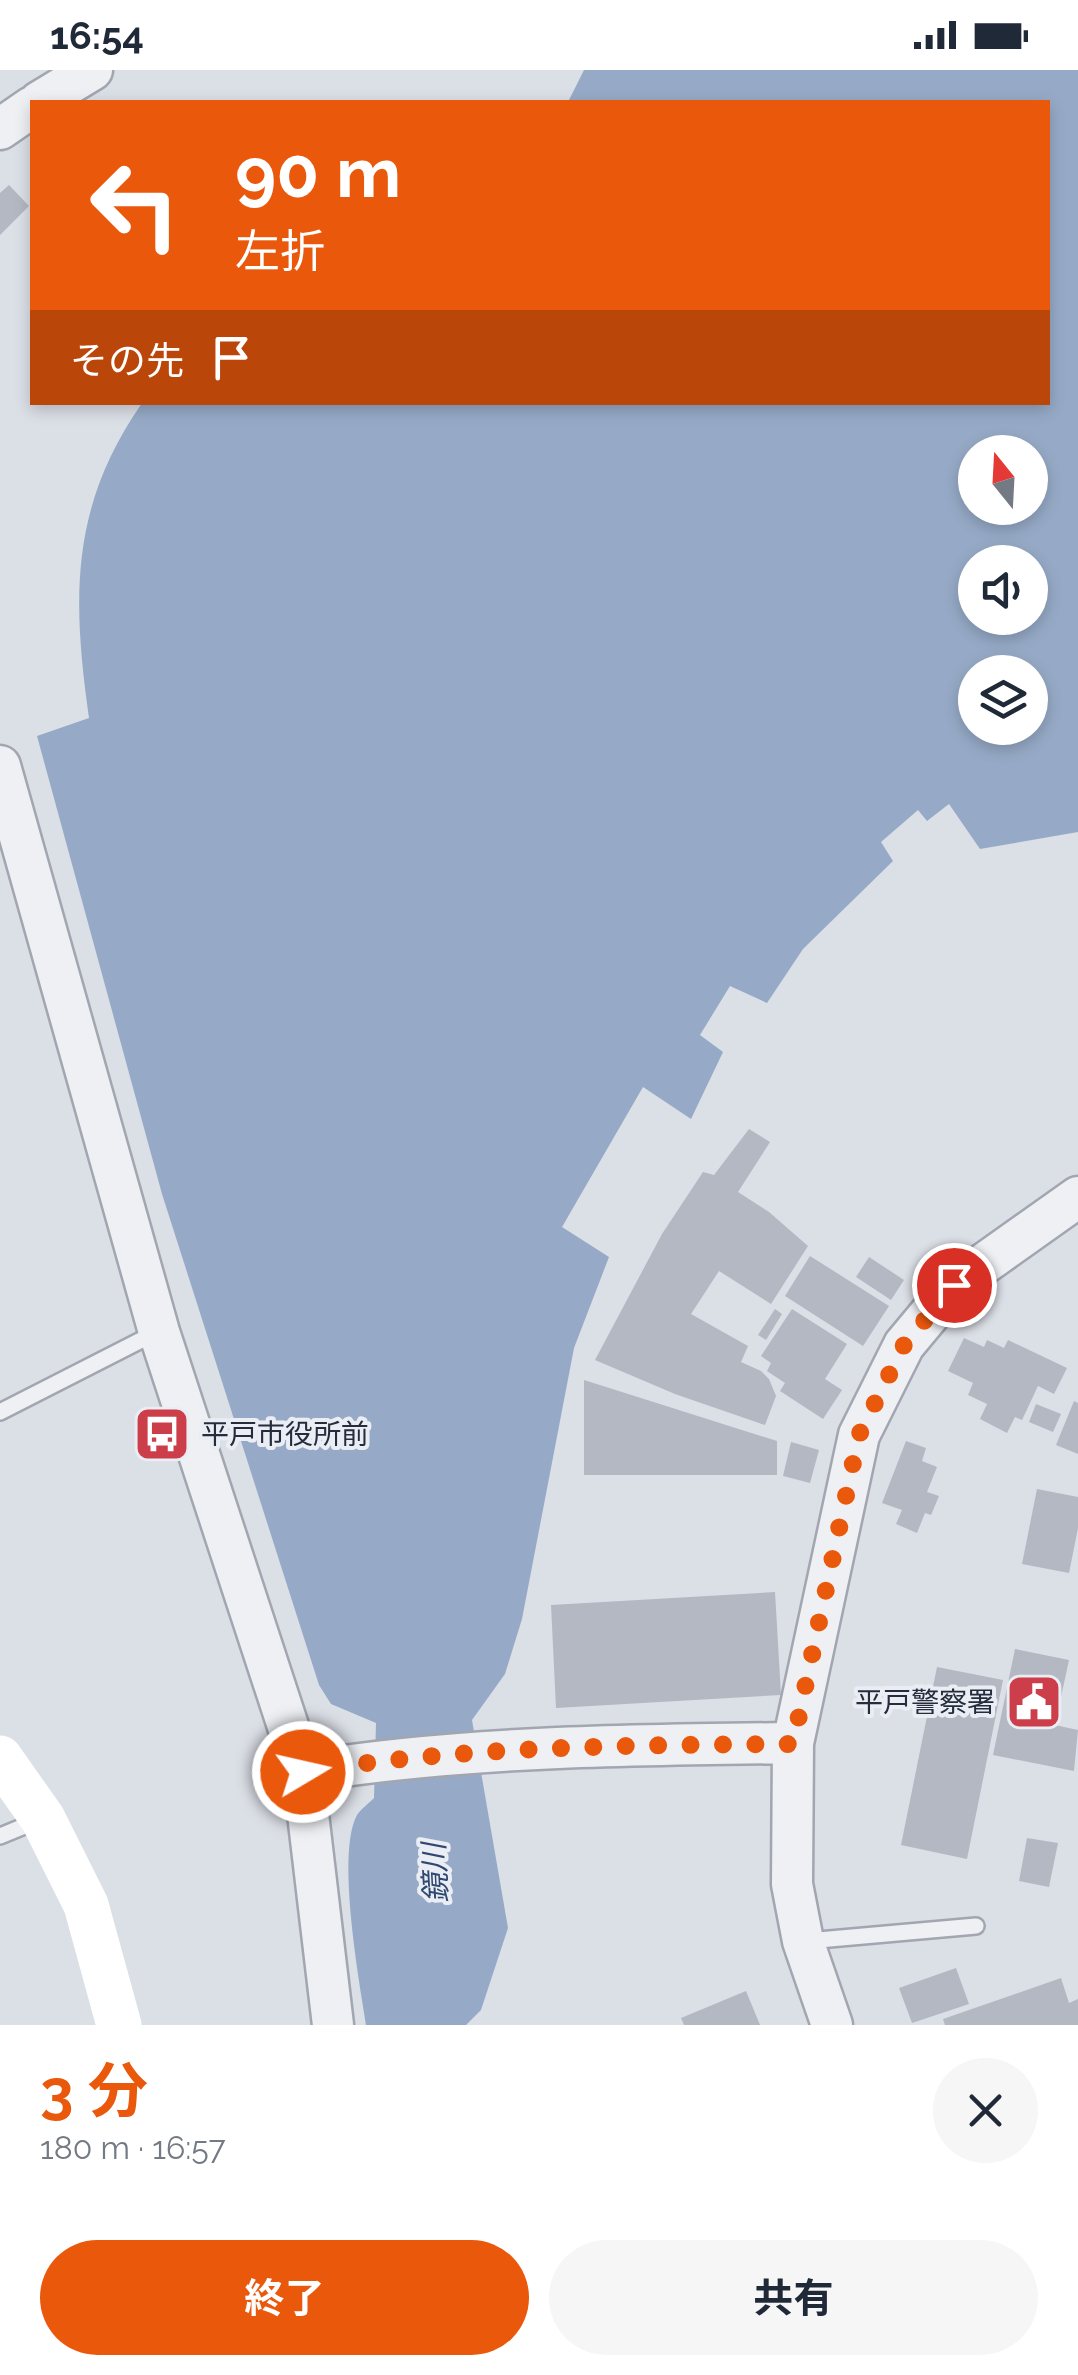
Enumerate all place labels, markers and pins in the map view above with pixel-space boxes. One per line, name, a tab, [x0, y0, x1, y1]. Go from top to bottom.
pin	[912, 1243, 997, 1328]
bus stop icon: 平戸市役所前	[132, 1404, 192, 1464]
place label: 平戸市役所前	[201, 1418, 369, 1451]
public building icon: 平戸警察署	[1004, 1672, 1064, 1732]
place label: 平戸警察署	[855, 1686, 995, 1719]

